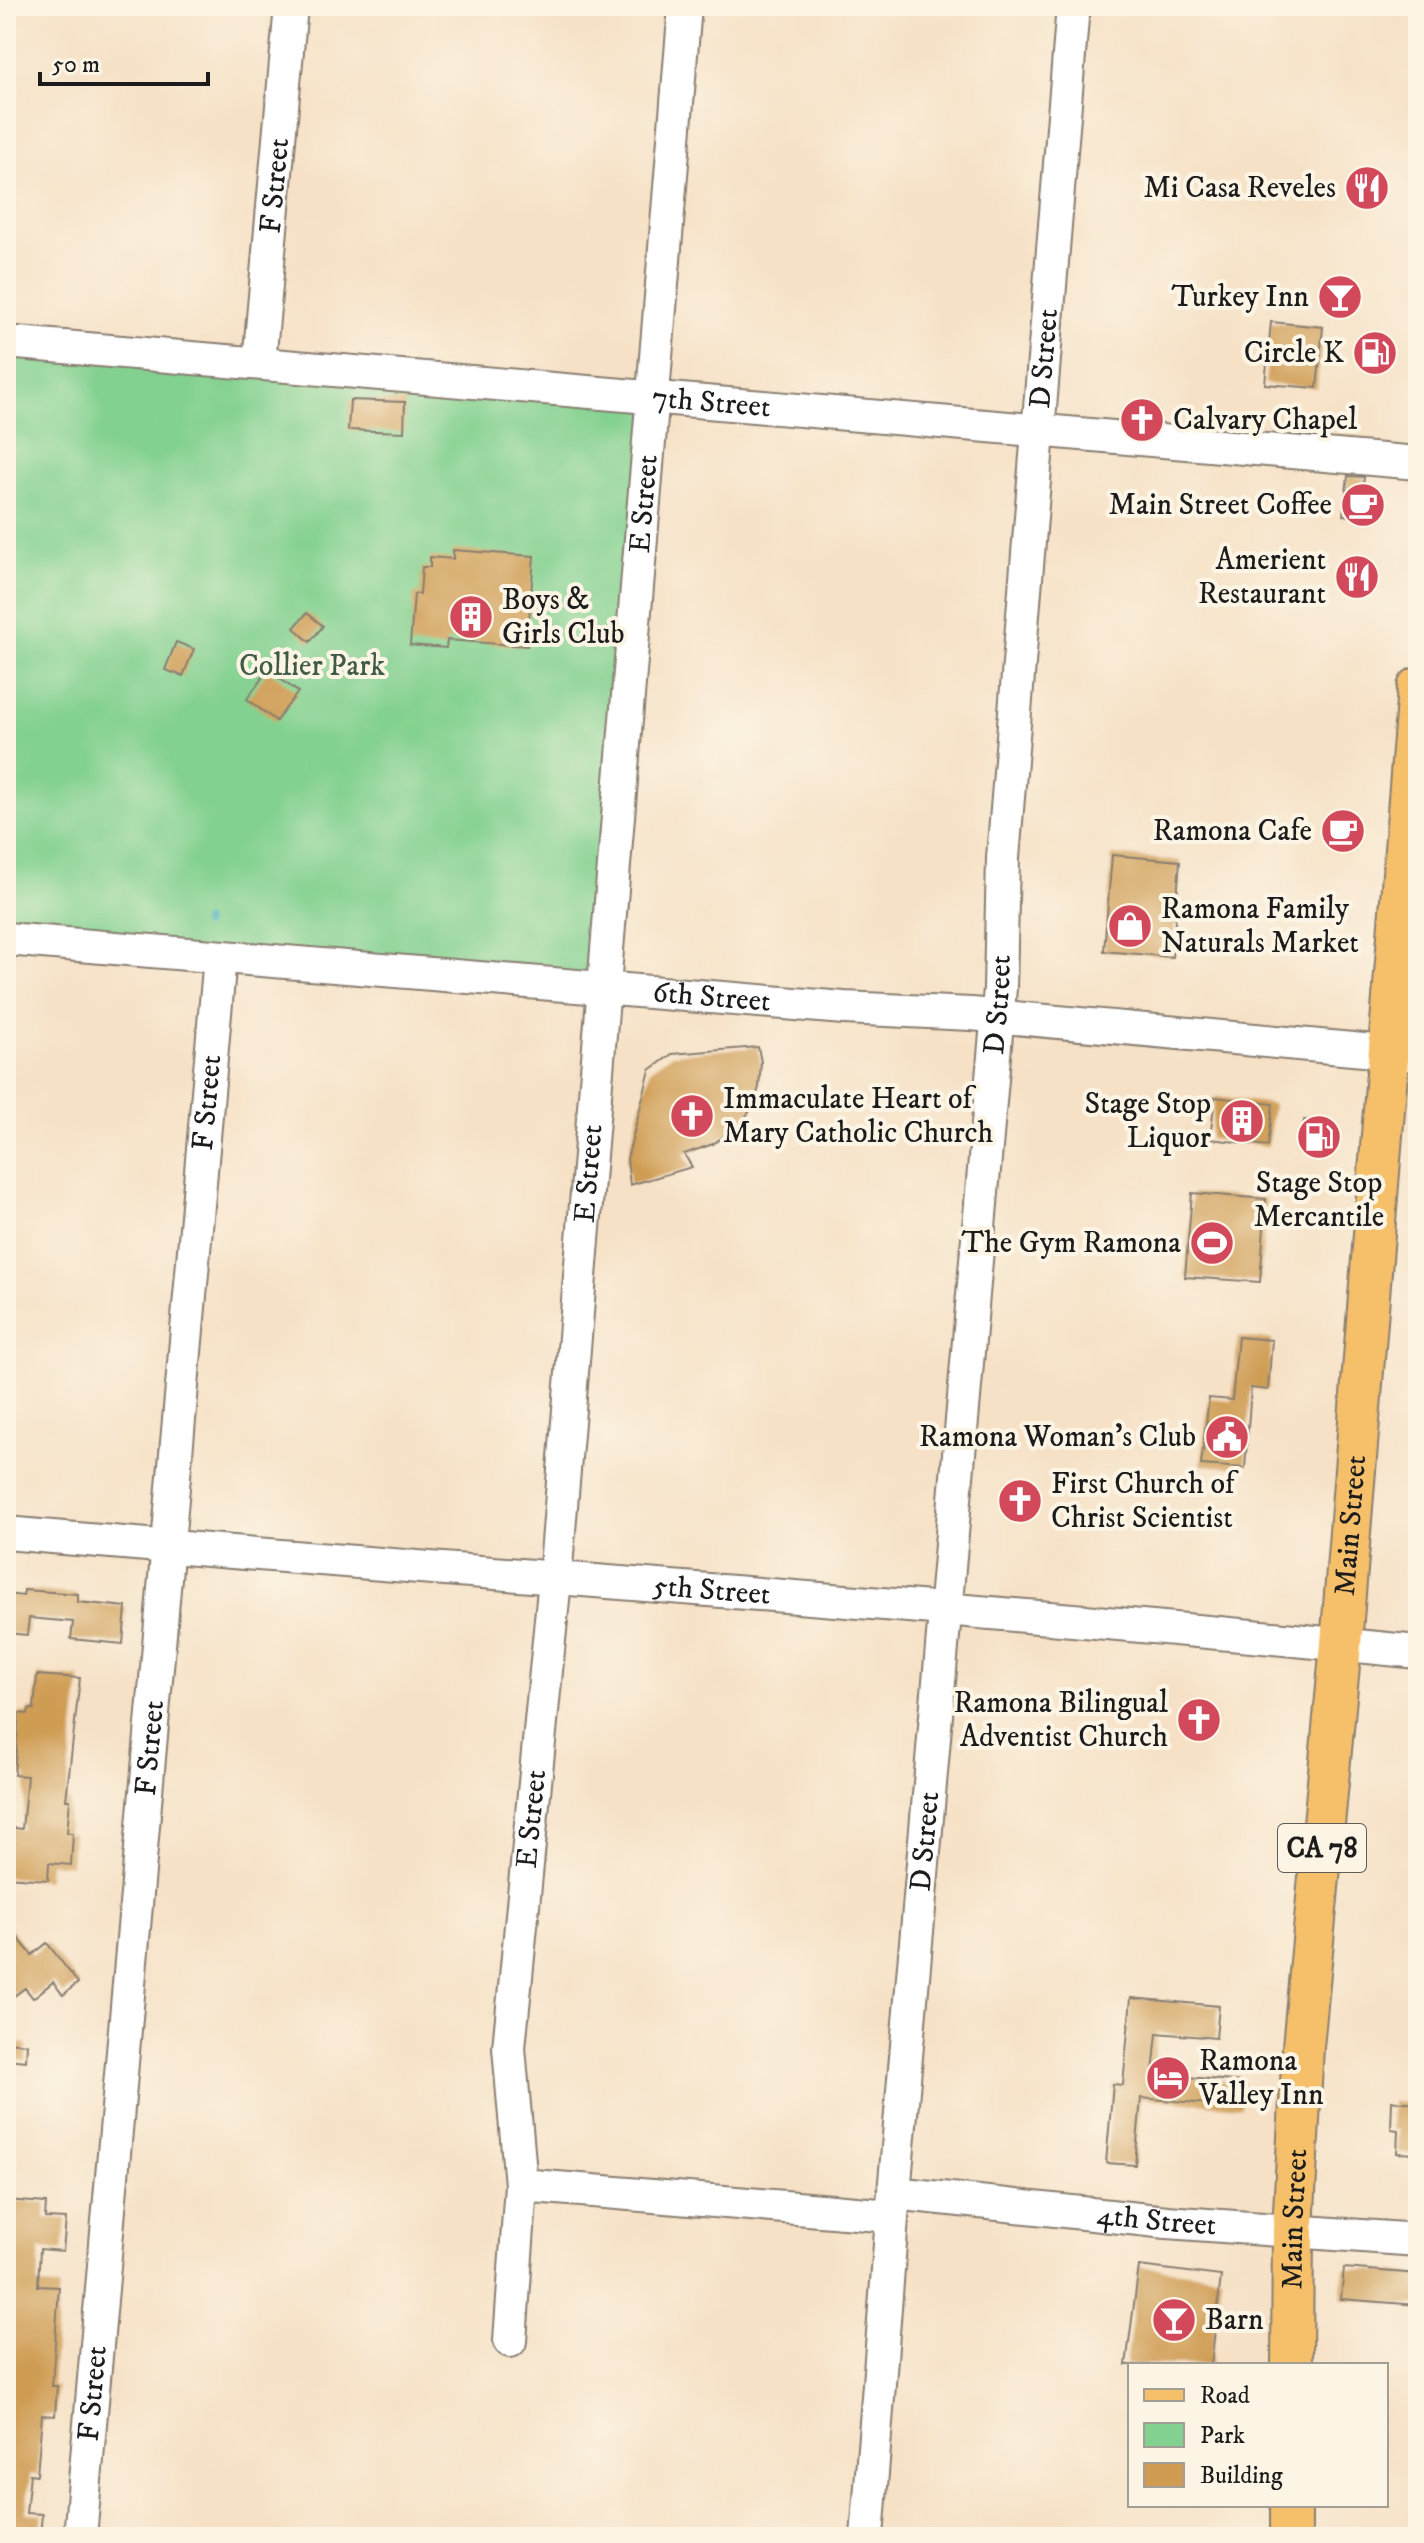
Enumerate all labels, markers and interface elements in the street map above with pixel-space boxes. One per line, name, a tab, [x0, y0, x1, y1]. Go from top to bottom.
scale bar	[40, 36, 208, 86]
text: 50 m	[52, 50, 100, 80]
street label: F Street	[252, 136, 298, 235]
restaurant icon: Mi Casa Reveles	[1343, 164, 1391, 212]
place label: Mi Casa Reveles	[1143, 170, 1336, 207]
bar icon: Turkey Inn	[1316, 273, 1364, 321]
place label: Turkey Inn	[1172, 279, 1309, 316]
street label: D Street	[1022, 307, 1067, 410]
fuel station icon: Circle K	[1351, 329, 1399, 377]
place label: Circle K	[1244, 335, 1344, 372]
street label: 7th Street	[651, 379, 772, 426]
church icon: Calvary Chapel	[1118, 396, 1166, 444]
place label: Calvary Chapel	[1173, 402, 1357, 439]
street label: E Street	[621, 453, 666, 555]
cafe icon: Main Street Coffee	[1339, 481, 1387, 529]
place label: Main Street Coffee	[1109, 487, 1332, 524]
place label: Amerient Restaurant	[1198, 542, 1326, 613]
restaurant icon: Amerient Restaurant	[1333, 553, 1381, 601]
place label: Boys & Girls Club	[502, 582, 625, 653]
building icon: Boys & Girls Club	[447, 593, 495, 641]
park label: Collier Park	[239, 648, 385, 685]
cafe icon: Ramona Cafe	[1319, 807, 1367, 855]
place label: Ramona Cafe	[1153, 813, 1312, 850]
place label: Ramona Family Naturals Market	[1161, 891, 1359, 962]
shop icon: Ramona Family Naturals Market	[1106, 902, 1154, 950]
street label: D Street	[976, 954, 1019, 1056]
street label: 6th Street	[651, 974, 772, 1020]
street label: F Street	[184, 1053, 230, 1152]
place label: Immaculate Heart of Mary Catholic Church	[723, 1081, 993, 1152]
place label: Stage Stop Liquor	[1084, 1086, 1211, 1157]
church icon: Immaculate Heart of Mary Catholic Church	[668, 1092, 716, 1140]
building icon: Stage Stop Liquor	[1218, 1097, 1266, 1145]
fuel station icon: Stage Stop Mercantile	[1295, 1113, 1343, 1161]
street label: E Street	[566, 1123, 611, 1224]
place label: Stage Stop Mercantile	[1254, 1165, 1384, 1236]
sports icon: The Gym Ramona	[1188, 1219, 1236, 1267]
place label: The Gym Ramona	[961, 1225, 1181, 1262]
public building icon: Ramona Woman's Club	[1203, 1413, 1251, 1461]
place label: Ramona Woman's Club	[919, 1419, 1196, 1456]
street label: Main Street	[1326, 1454, 1375, 1597]
place label: First Church of Christ Scientist	[1051, 1466, 1239, 1537]
church icon: First Church of Christ Scientist	[996, 1477, 1044, 1525]
street label: 5th Street	[652, 1567, 772, 1613]
place label: Ramona Bilingual Adventist Church	[954, 1685, 1168, 1756]
church icon: Ramona Bilingual Adventist Church	[1175, 1696, 1223, 1744]
street label: F Street	[127, 1699, 173, 1797]
street label: E Street	[508, 1768, 555, 1870]
street label: D Street	[902, 1790, 948, 1893]
road number: CA 78	[1278, 1824, 1366, 1872]
place label: Ramona Valley Inn	[1198, 2043, 1324, 2114]
hotel icon: Ramona Valley Inn	[1144, 2054, 1192, 2102]
street label: Main Street	[1274, 2148, 1316, 2290]
street label: 4th Street	[1095, 2196, 1218, 2244]
bar icon: Barn	[1150, 2296, 1198, 2344]
place label: Barn	[1205, 2302, 1264, 2339]
street label: F Street	[70, 2344, 115, 2443]
legend	[1128, 2363, 1388, 2507]
text: Road	[1200, 2381, 1250, 2411]
text: Park	[1200, 2421, 1245, 2451]
text: Building	[1200, 2461, 1283, 2491]

